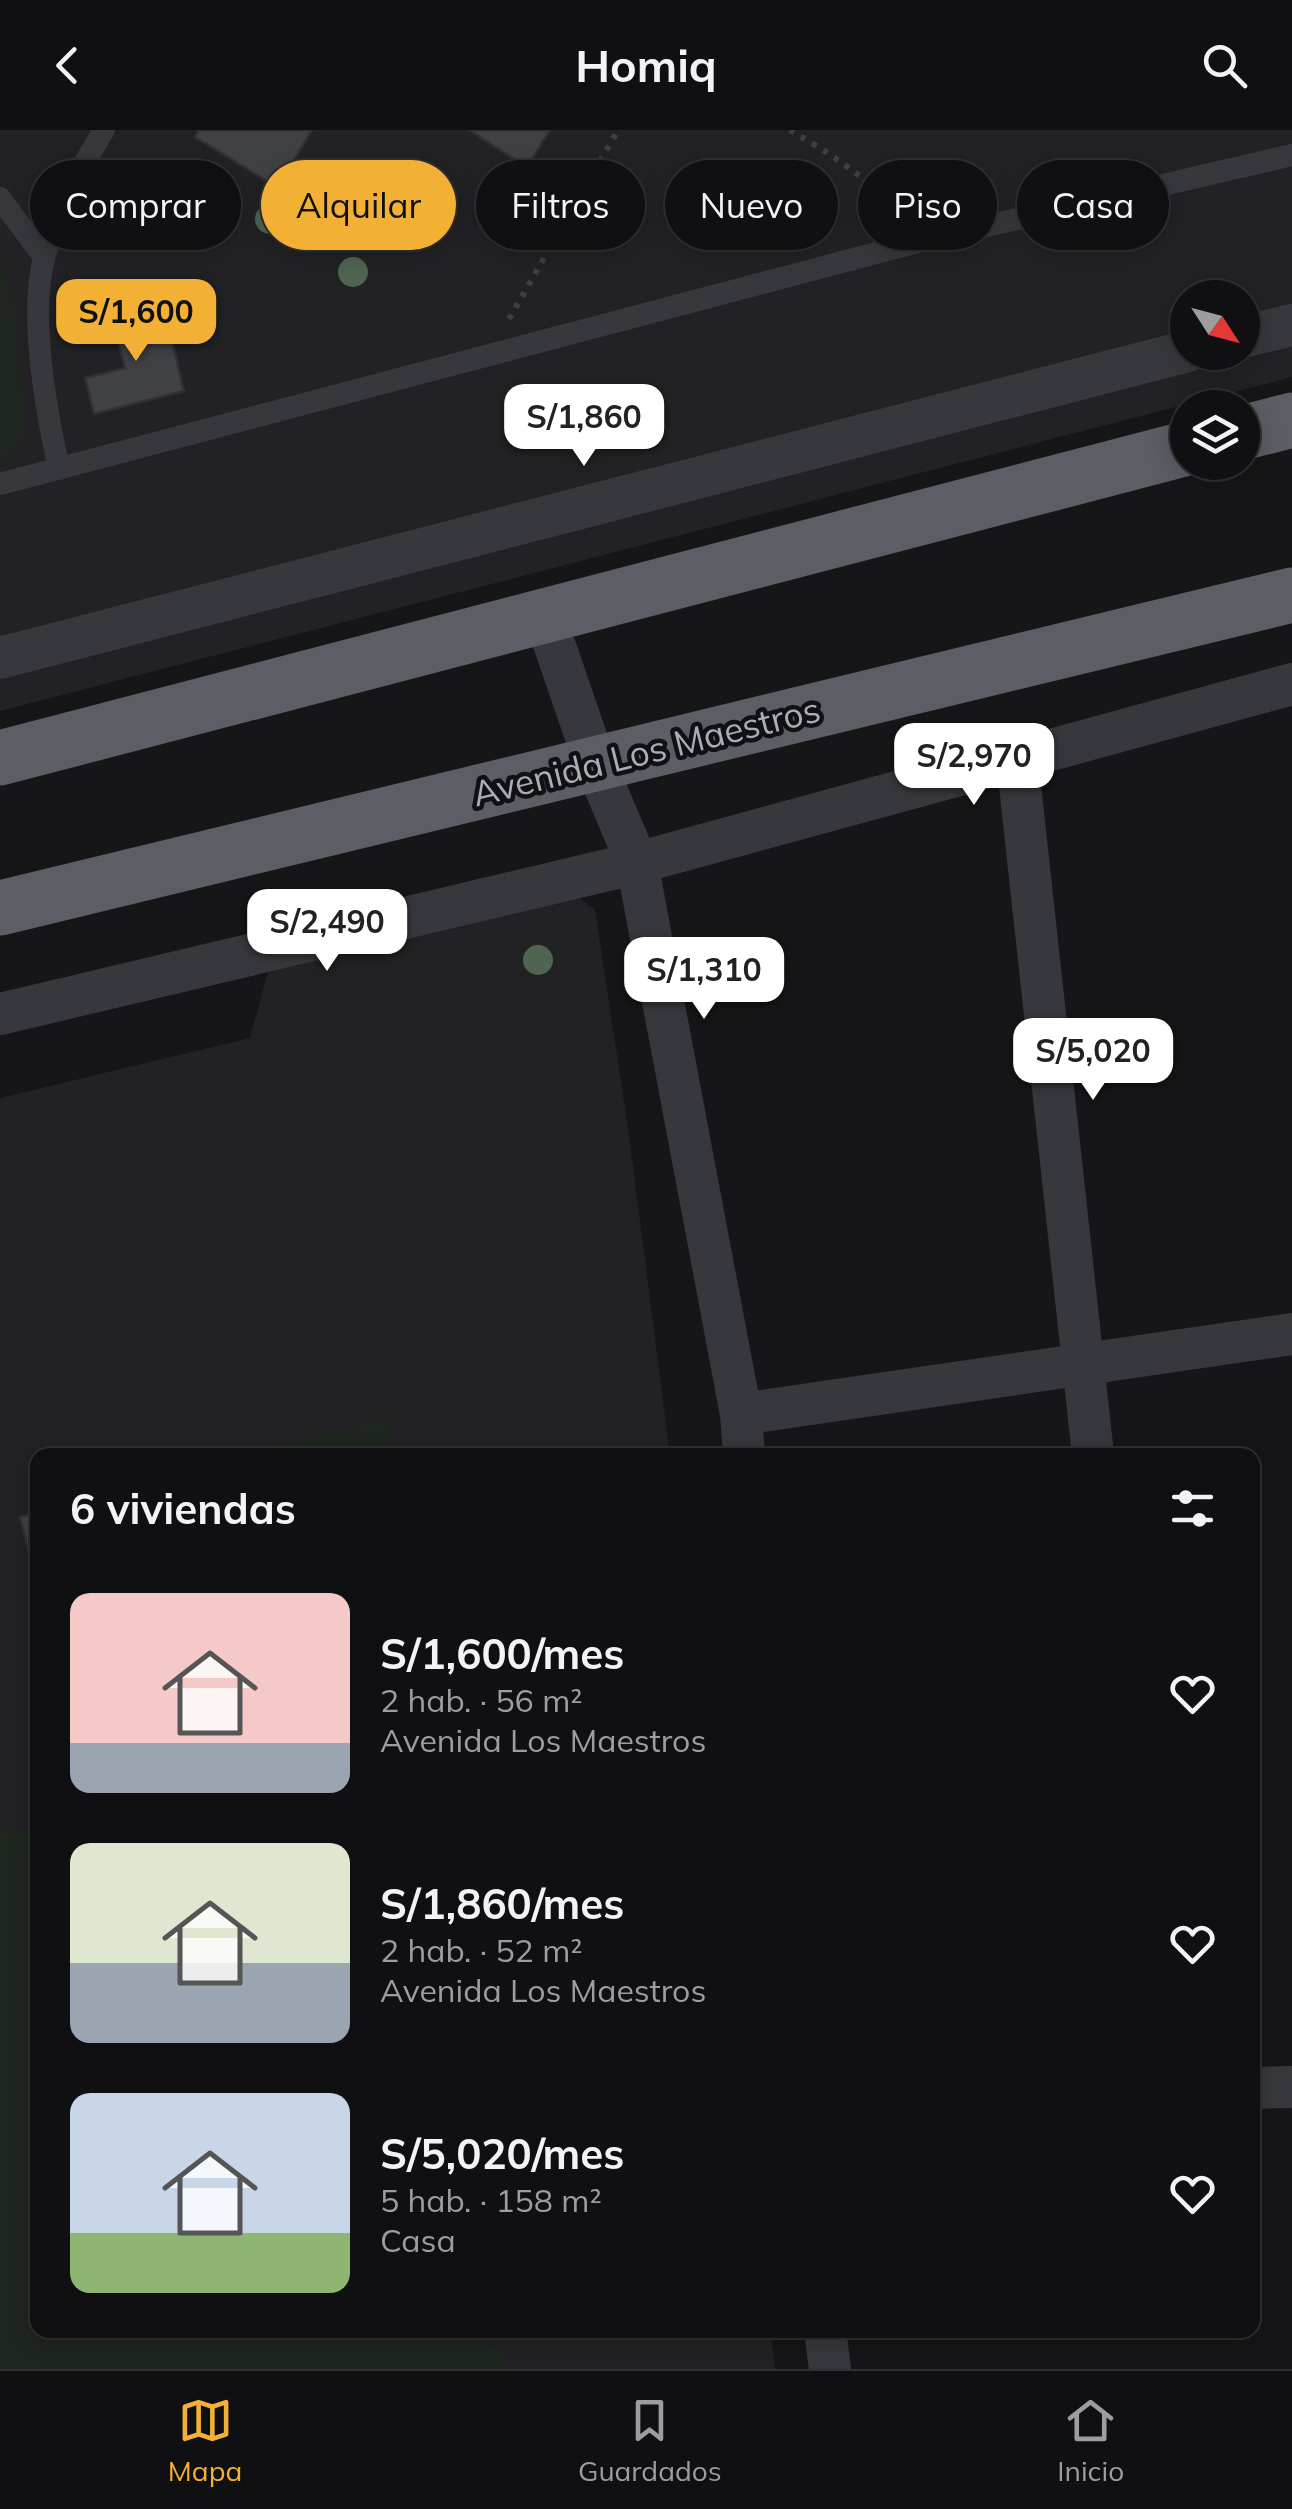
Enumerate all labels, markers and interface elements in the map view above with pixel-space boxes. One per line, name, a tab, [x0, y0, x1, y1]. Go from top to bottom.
text: Homiq	[575, 37, 717, 93]
icon: back	[40, 38, 95, 93]
icon: search	[1197, 38, 1252, 93]
chip: Comprar	[30, 160, 241, 250]
chip: Alquilar	[261, 160, 456, 250]
chip: Filtros	[476, 160, 645, 250]
chip: Nuevo	[665, 160, 838, 250]
chip: Piso	[858, 160, 997, 250]
chip: Casa	[1017, 160, 1169, 250]
pin: S/1,600	[44, 279, 228, 364]
north arrow	[1170, 280, 1260, 370]
map controls	[1170, 280, 1260, 480]
text: S/1,600	[78, 291, 194, 331]
pin: S/1,860	[492, 384, 676, 469]
button: layers	[1170, 390, 1260, 480]
text: S/1,860	[526, 396, 642, 436]
street label: Avenida Los Maestros	[468, 686, 824, 816]
pin: S/2,970	[882, 723, 1066, 808]
text: S/2,970	[916, 735, 1032, 775]
pin: S/2,490	[235, 889, 419, 974]
text: S/2,490	[269, 901, 385, 941]
pin: S/1,310	[612, 937, 796, 1022]
text: S/1,310	[646, 949, 762, 989]
pin: S/5,020	[1001, 1018, 1185, 1103]
text: S/5,020	[1035, 1030, 1151, 1070]
icon: filters	[1165, 1481, 1220, 1536]
text: 6 viviendas	[70, 1482, 296, 1535]
text: S/1,600/mes	[380, 1627, 624, 1680]
icon: home	[150, 1633, 270, 1753]
icon: heart	[1165, 1666, 1220, 1721]
text: 2 hab. · 56 m²	[380, 1680, 582, 1720]
text: Avenida Los Maestros	[380, 1720, 706, 1760]
text: S/1,860/mes	[380, 1877, 624, 1930]
icon: home	[150, 1883, 270, 2003]
icon: heart	[1165, 1916, 1220, 1971]
text: 2 hab. · 52 m²	[380, 1930, 582, 1970]
text: Avenida Los Maestros	[380, 1970, 706, 2010]
text: S/5,020/mes	[380, 2127, 624, 2180]
icon: home	[150, 2133, 270, 2253]
icon: heart	[1165, 2166, 1220, 2221]
text: 5 hab. · 158 m²	[380, 2180, 602, 2220]
text: Casa	[380, 2220, 456, 2260]
tab: Mapa	[168, 2393, 242, 2488]
tab: Guardados	[578, 2393, 722, 2488]
tab: Inicio	[1057, 2393, 1124, 2488]

